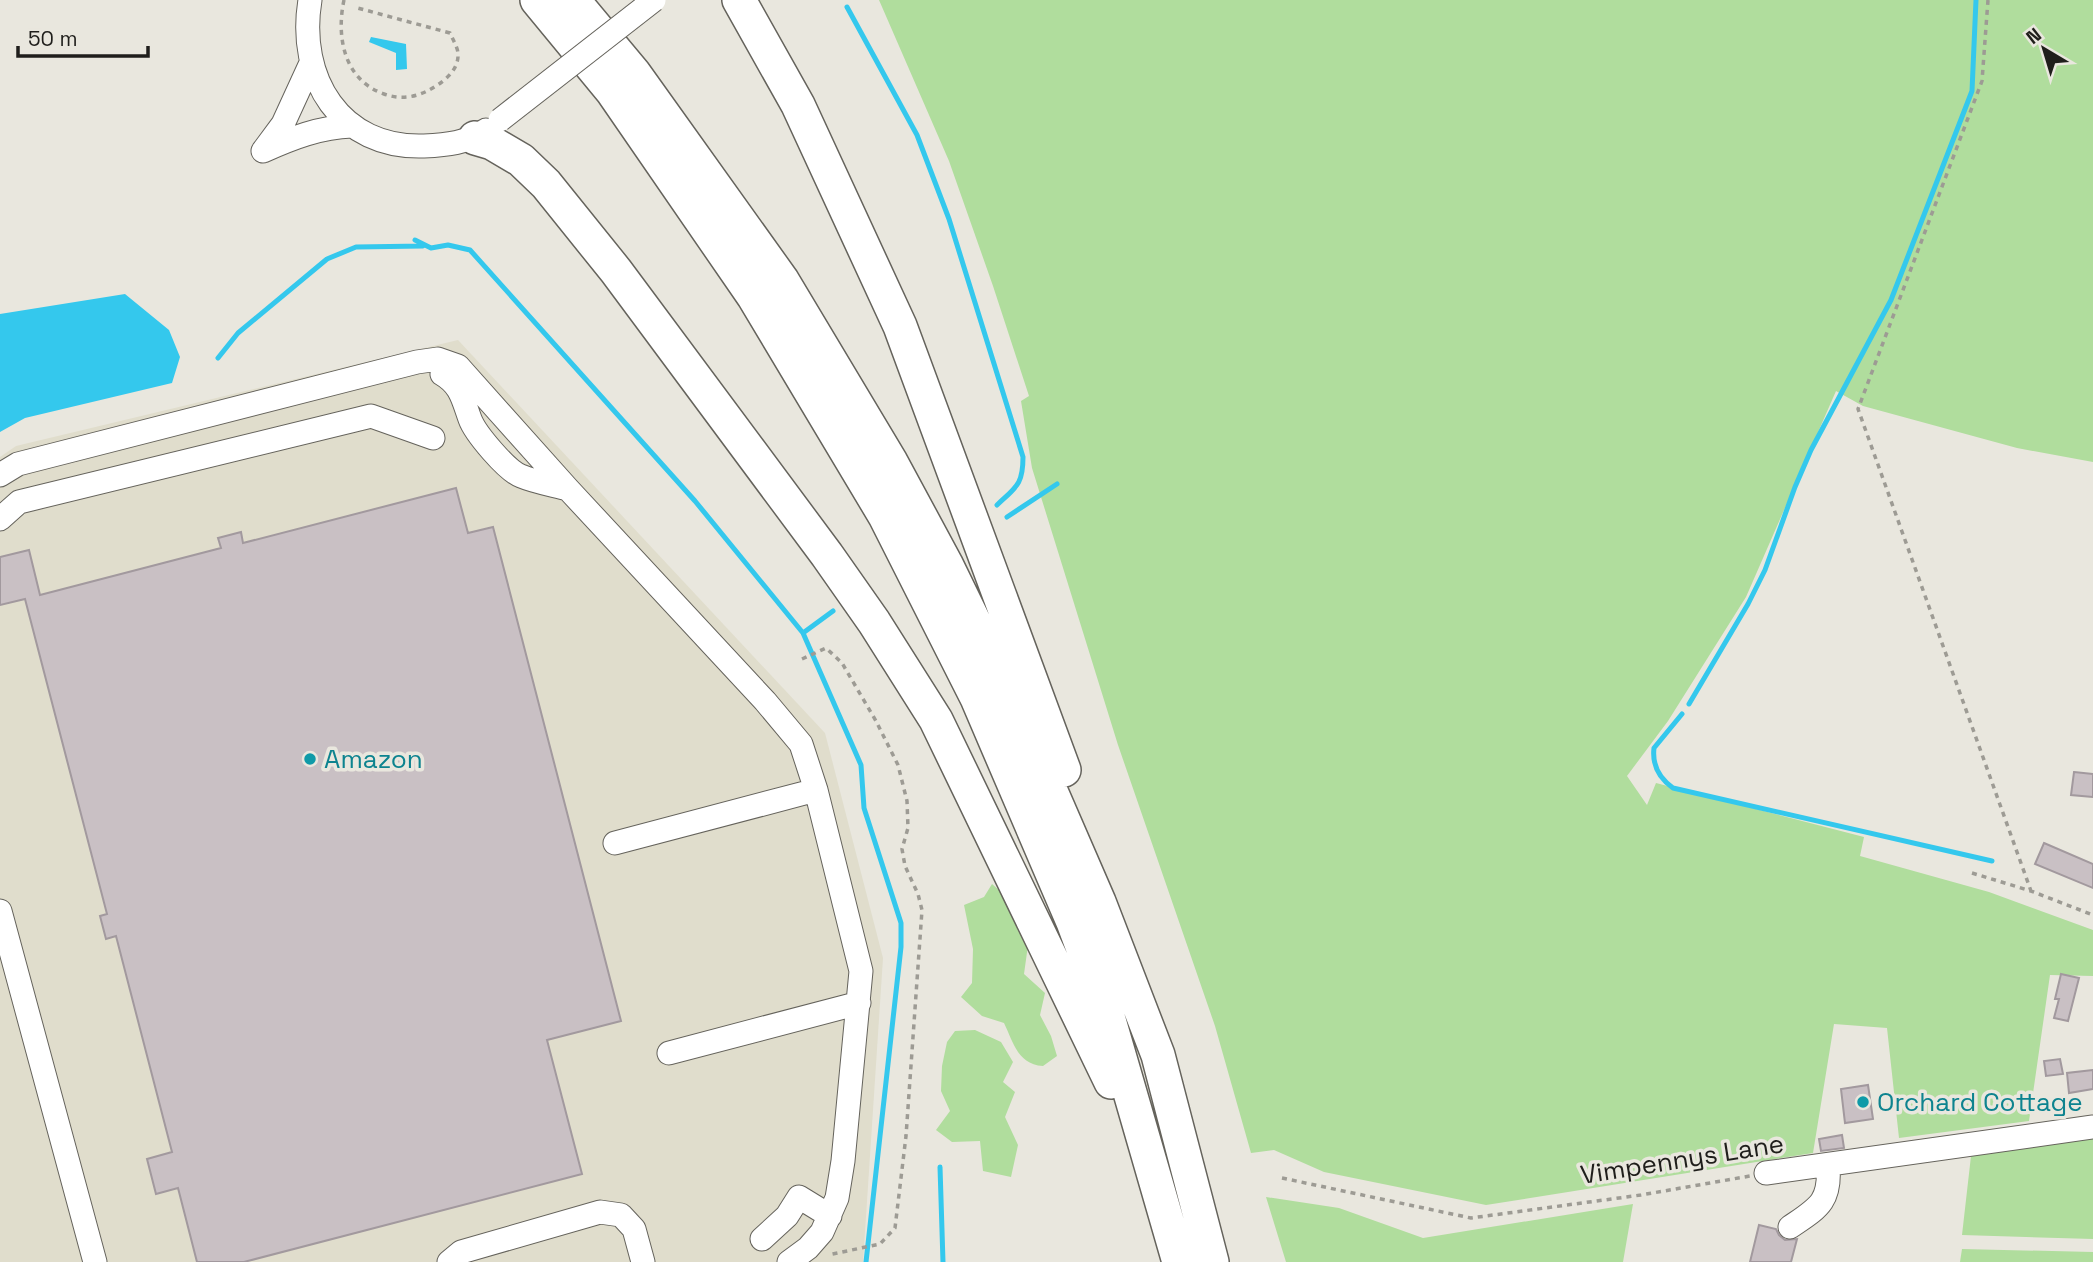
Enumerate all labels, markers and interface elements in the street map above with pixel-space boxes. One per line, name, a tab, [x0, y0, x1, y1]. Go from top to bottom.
scale bar	[18, 14, 147, 58]
north arrow	[2009, 14, 2079, 84]
text: N	[2021, 22, 2047, 50]
text: 50 m	[28, 25, 78, 52]
place label: Amazon	[324, 742, 423, 776]
marker: Amazon	[302, 751, 318, 767]
place label: Orchard Cottage	[1877, 1085, 2083, 1119]
marker: Orchard Cottage	[1855, 1094, 1871, 1110]
street label: Vimpennys Lane	[1578, 1126, 1786, 1192]

